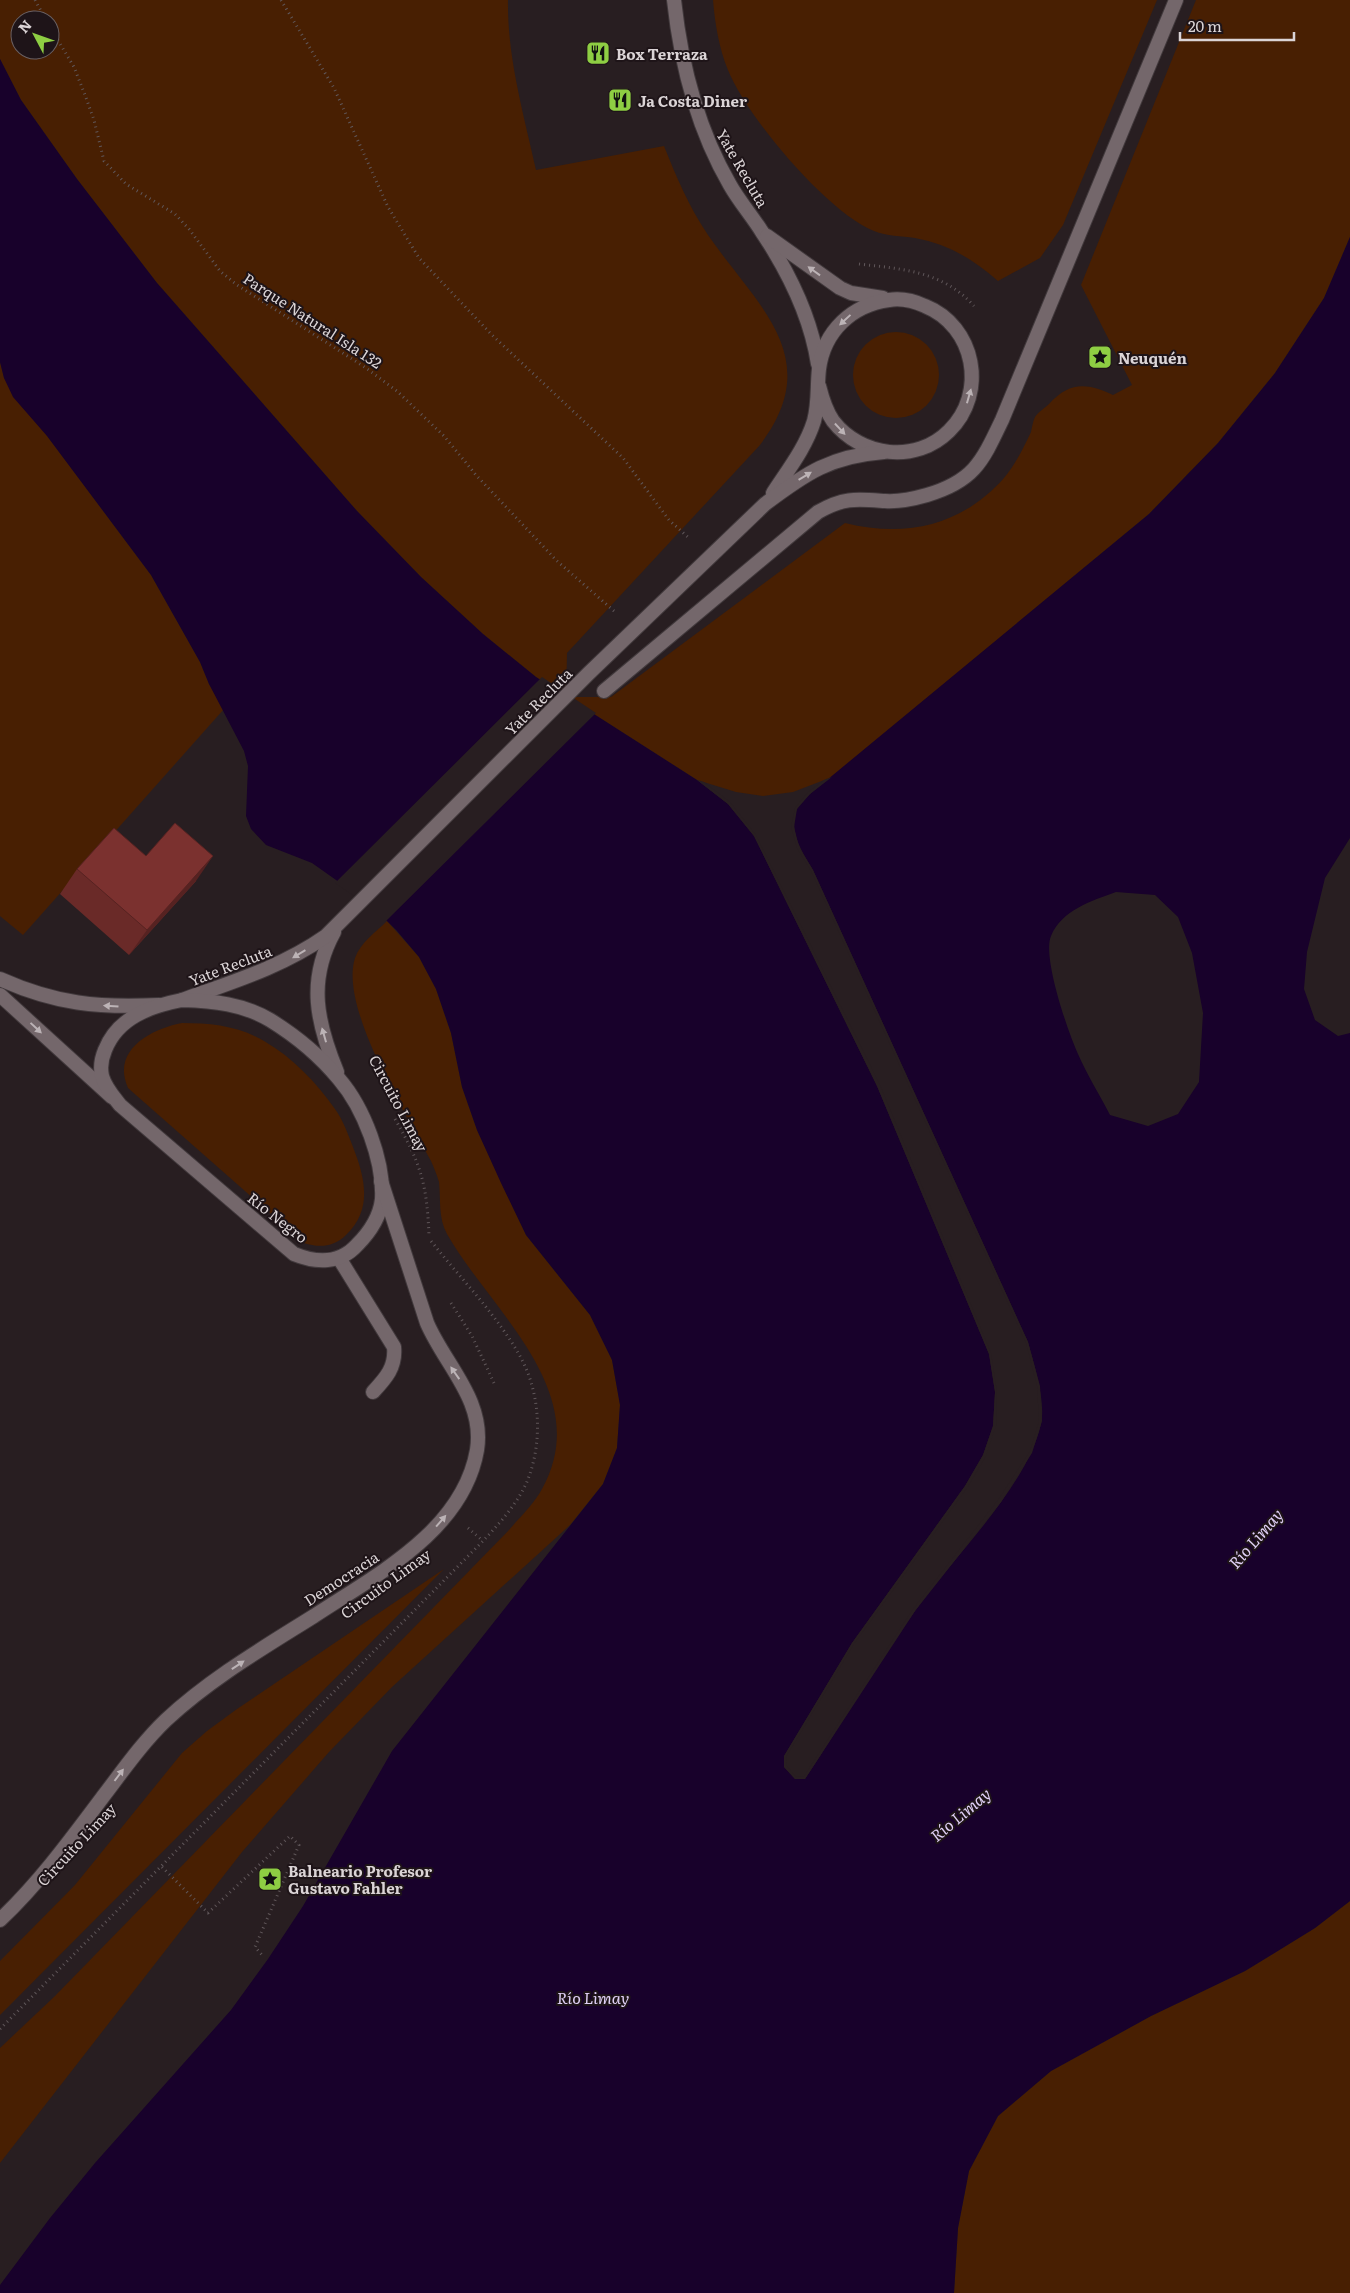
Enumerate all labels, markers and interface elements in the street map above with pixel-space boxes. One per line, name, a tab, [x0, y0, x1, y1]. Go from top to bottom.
north arrow	[10, 10, 60, 60]
scale bar	[1180, 10, 1294, 42]
text: 20 m	[1188, 14, 1222, 37]
text: N	[13, 15, 36, 37]
restaurant icon: Box Terraza	[585, 40, 611, 66]
place label: Box Terraza	[616, 42, 708, 65]
restaurant icon: Ja Costa Diner	[607, 87, 633, 113]
place label: Ja Costa Diner	[638, 89, 747, 112]
street label: Yate Recluta	[711, 125, 775, 212]
street label: Parque Natural Isla 132	[239, 266, 387, 374]
one-way arrow	[807, 266, 820, 276]
one-way arrow	[839, 314, 851, 326]
place icon: Neuquén	[1087, 344, 1113, 370]
place label: Neuquén	[1118, 346, 1187, 369]
one-way arrow	[965, 388, 973, 403]
one-way arrow	[835, 422, 846, 435]
one-way arrow	[798, 471, 811, 480]
street label: Yate Recluta	[499, 661, 578, 740]
street label: Yate Recluta	[185, 938, 276, 991]
one-way arrow	[292, 949, 305, 958]
one-way arrow	[102, 1002, 118, 1010]
one-way arrow	[29, 1022, 41, 1034]
one-way arrow	[319, 1027, 327, 1042]
street label: Circuito Limay	[364, 1050, 434, 1156]
street label: Río Negro	[243, 1186, 313, 1248]
one-way arrow	[450, 1366, 460, 1380]
water label: Río Limay	[1222, 1503, 1288, 1573]
one-way arrow	[435, 1515, 447, 1527]
street label: Circuito Limay	[335, 1542, 435, 1624]
street label: Democracia	[299, 1545, 384, 1611]
one-way arrow	[231, 1660, 245, 1670]
one-way arrow	[114, 1769, 125, 1782]
water label: Río Limay	[925, 1781, 995, 1847]
street label: Circuito Limay	[31, 1797, 121, 1891]
place label: Balneario Profesor Gustavo Fahler	[288, 1859, 432, 1899]
place icon: Balneario Profesor Gustavo Fahler	[257, 1866, 283, 1892]
water label: Río Limay	[557, 1985, 629, 2009]

